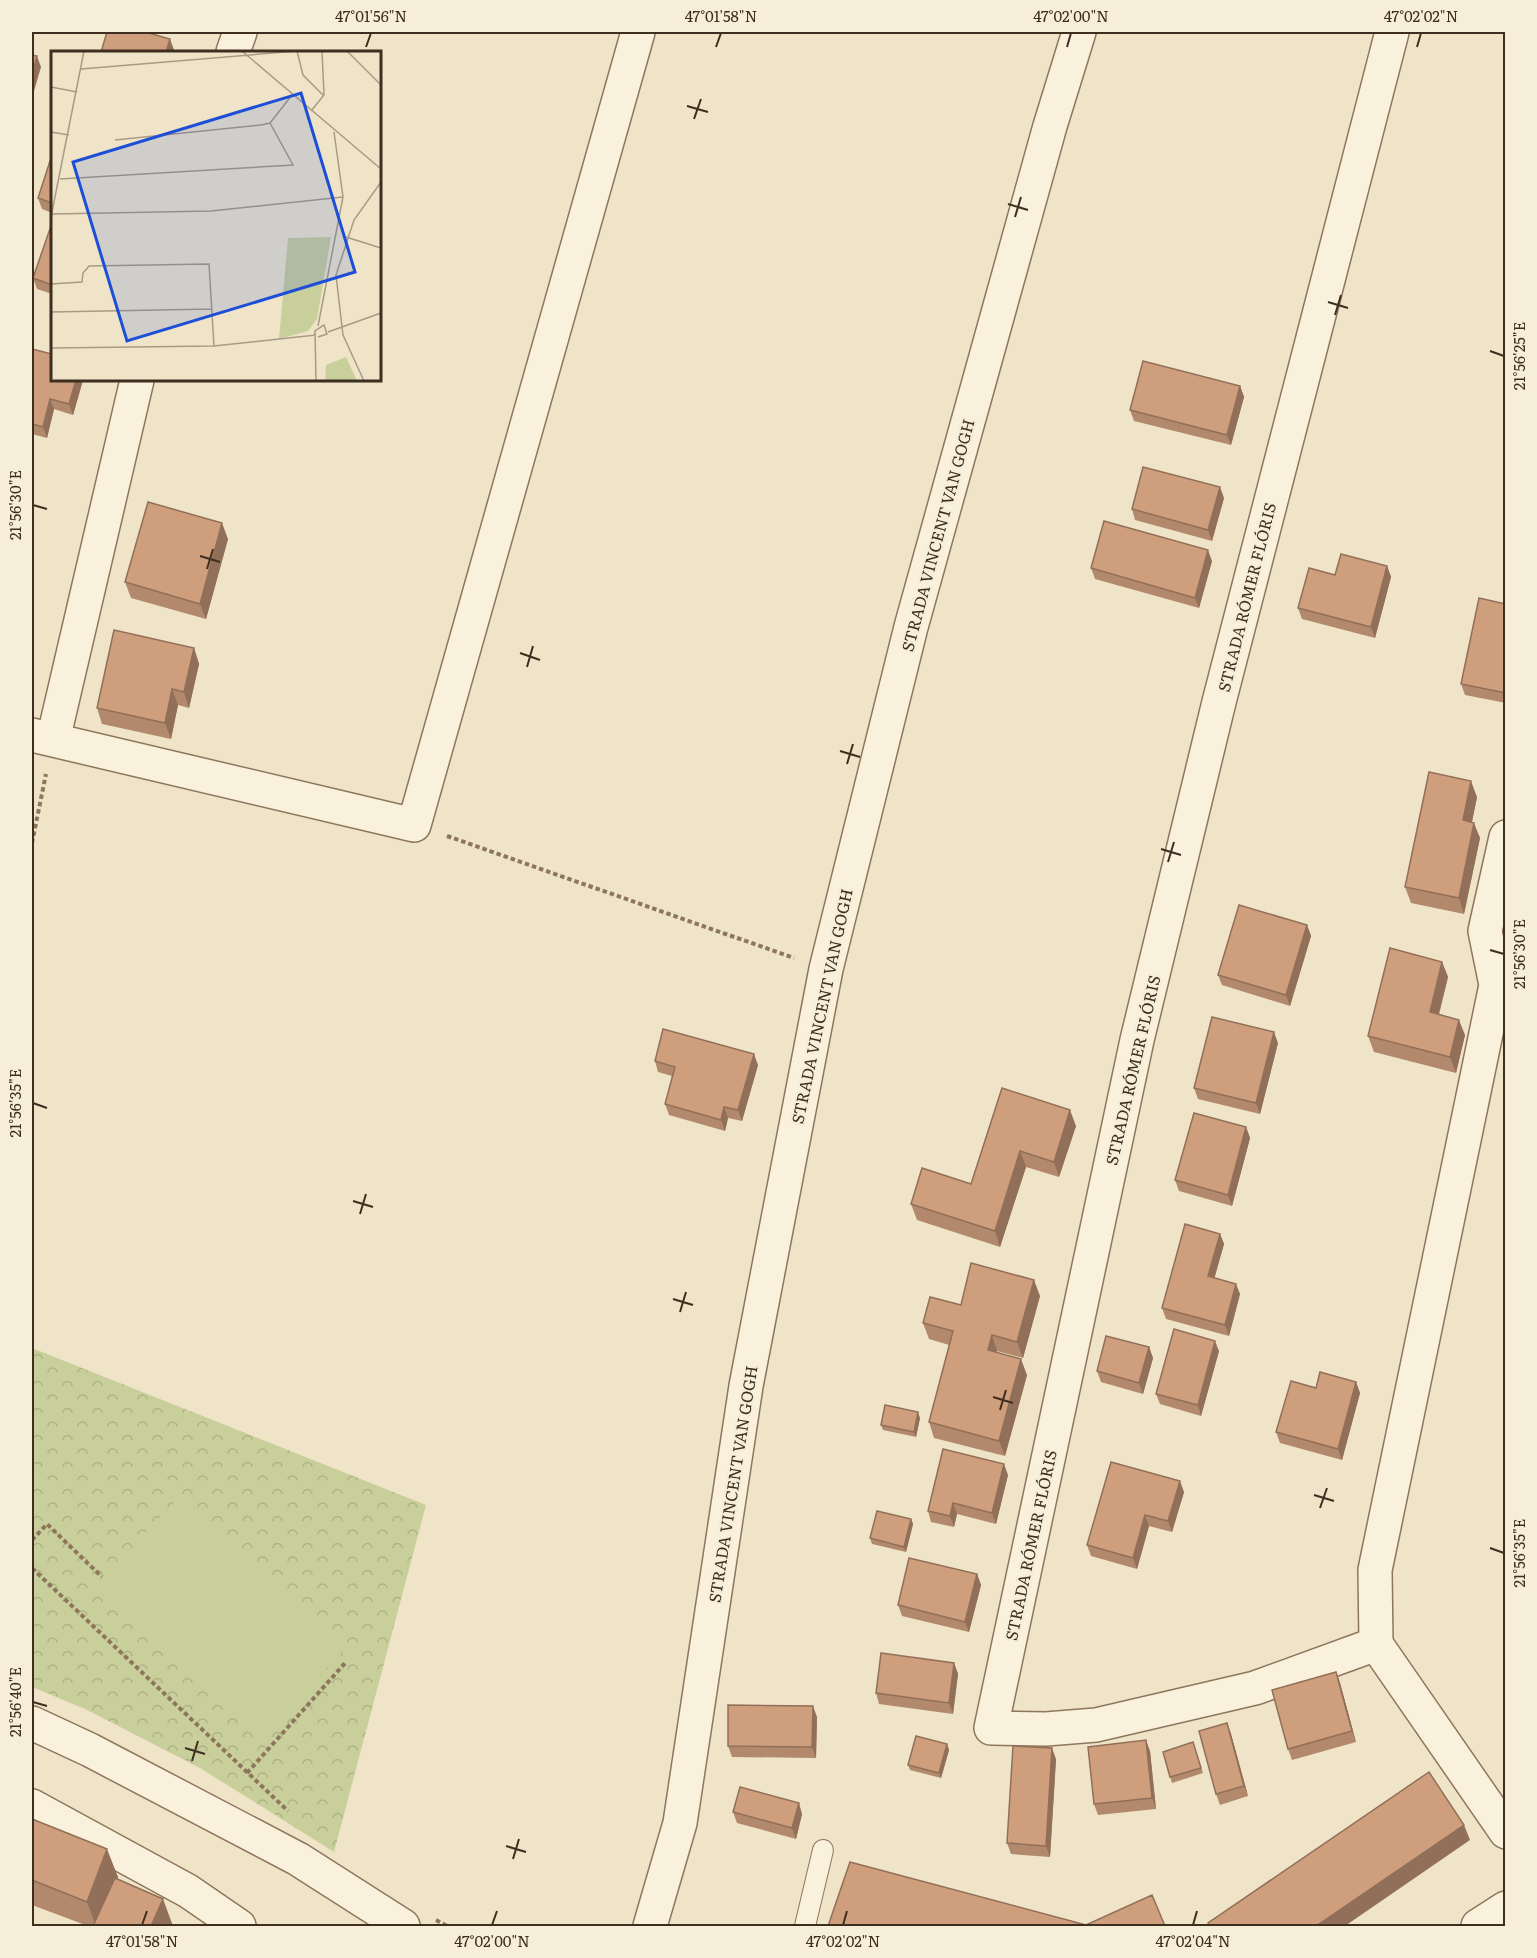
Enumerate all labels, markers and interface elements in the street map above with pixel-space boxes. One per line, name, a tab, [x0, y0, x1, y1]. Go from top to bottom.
text: 47°01'56"N	[335, 4, 407, 27]
text: 47°01'58"N	[685, 4, 757, 27]
text: 47°02'00"N	[1033, 4, 1109, 27]
text: 47°02'02"N	[1384, 4, 1458, 27]
inset map	[51, 51, 381, 381]
text: 21°56'25"E	[1507, 322, 1530, 390]
street label: STRADA VINCENT VAN GOGH	[894, 416, 980, 654]
text: 21°56'30"E	[3, 470, 26, 540]
street label: STRADA RÓMER FLÓRIS	[1211, 500, 1281, 694]
street label: STRADA VINCENT VAN GOGH	[784, 886, 858, 1126]
text: 21°56'30"E	[1507, 919, 1530, 989]
street label: STRADA RÓMER FLÓRIS	[1098, 973, 1166, 1167]
text: 21°56'35"E	[3, 1069, 26, 1137]
street label: STRADA VINCENT VAN GOGH	[701, 1364, 763, 1604]
street label: STRADA RÓMER FLÓRIS	[998, 1447, 1062, 1643]
text: 21°56'35"E	[1507, 1519, 1530, 1587]
text: 21°56'40"E	[3, 1667, 26, 1737]
text: 47°01'58"N	[106, 1929, 178, 1952]
text: 47°02'00"N	[454, 1929, 530, 1952]
text: 47°02'02"N	[806, 1929, 880, 1952]
text: 47°02'04"N	[1155, 1929, 1231, 1952]

